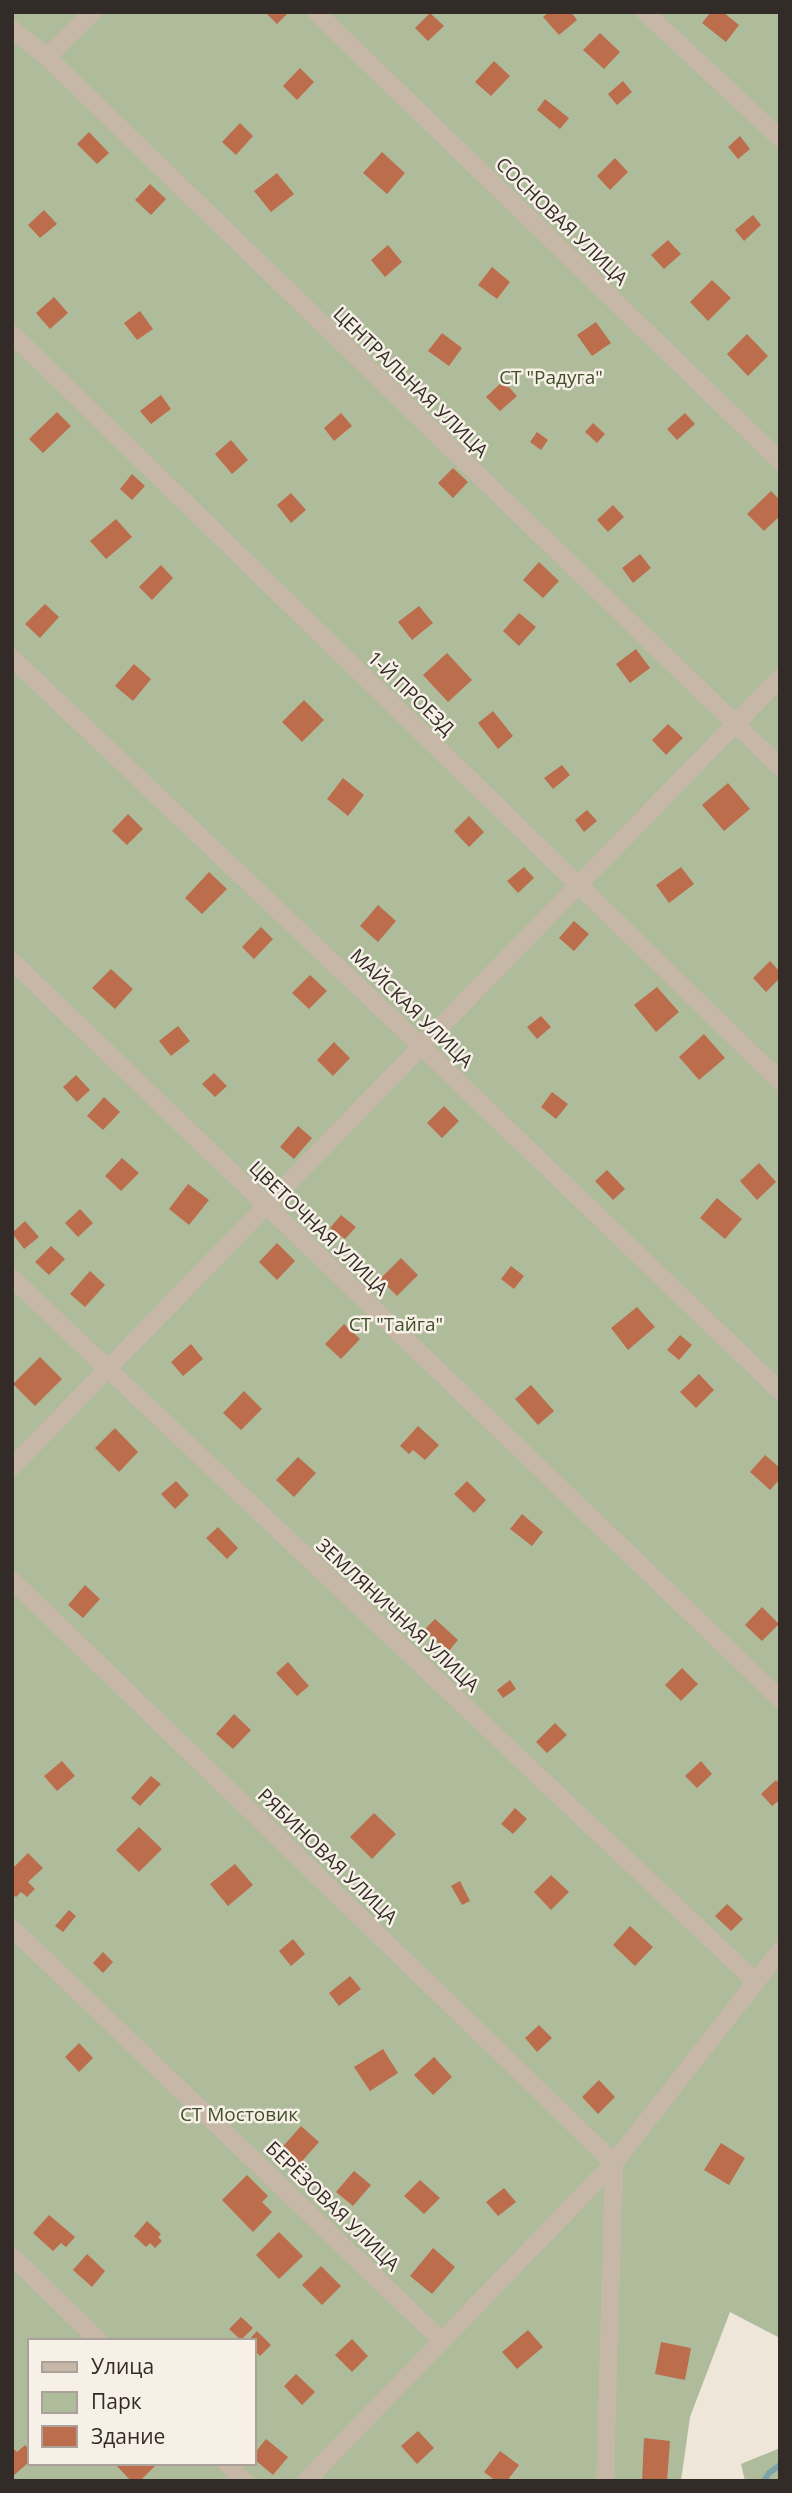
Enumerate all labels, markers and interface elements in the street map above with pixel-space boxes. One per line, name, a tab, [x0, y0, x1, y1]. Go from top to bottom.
street label: СОСНОВАЯ УЛИЦА	[490, 151, 634, 291]
street label: ЦЕНТРАЛЬНАЯ УЛИЦА	[328, 301, 494, 463]
park label: СТ "Радуга"	[499, 364, 603, 390]
street label: 1-Й ПРОЕЗД	[362, 645, 460, 741]
street label: МАЙСКАЯ УЛИЦА	[345, 943, 479, 1073]
street label: ЦВЕТОЧНАЯ УЛИЦА	[244, 1155, 394, 1301]
park label: СТ "Тайга"	[349, 1311, 443, 1337]
street label: ЗЕМЛЯНИЧНАЯ УЛИЦА	[311, 1532, 485, 1698]
street label: РЯБИНОВАЯ УЛИЦА	[252, 1782, 404, 1930]
park label: СТ Мостовик	[180, 2101, 298, 2127]
street label: БЕРЁЗОВАЯ УЛИЦА	[260, 2135, 406, 2277]
legend	[28, 2339, 256, 2465]
text: Улица	[91, 2352, 154, 2380]
text: Парк	[91, 2387, 142, 2415]
text: Здание	[91, 2422, 165, 2450]

